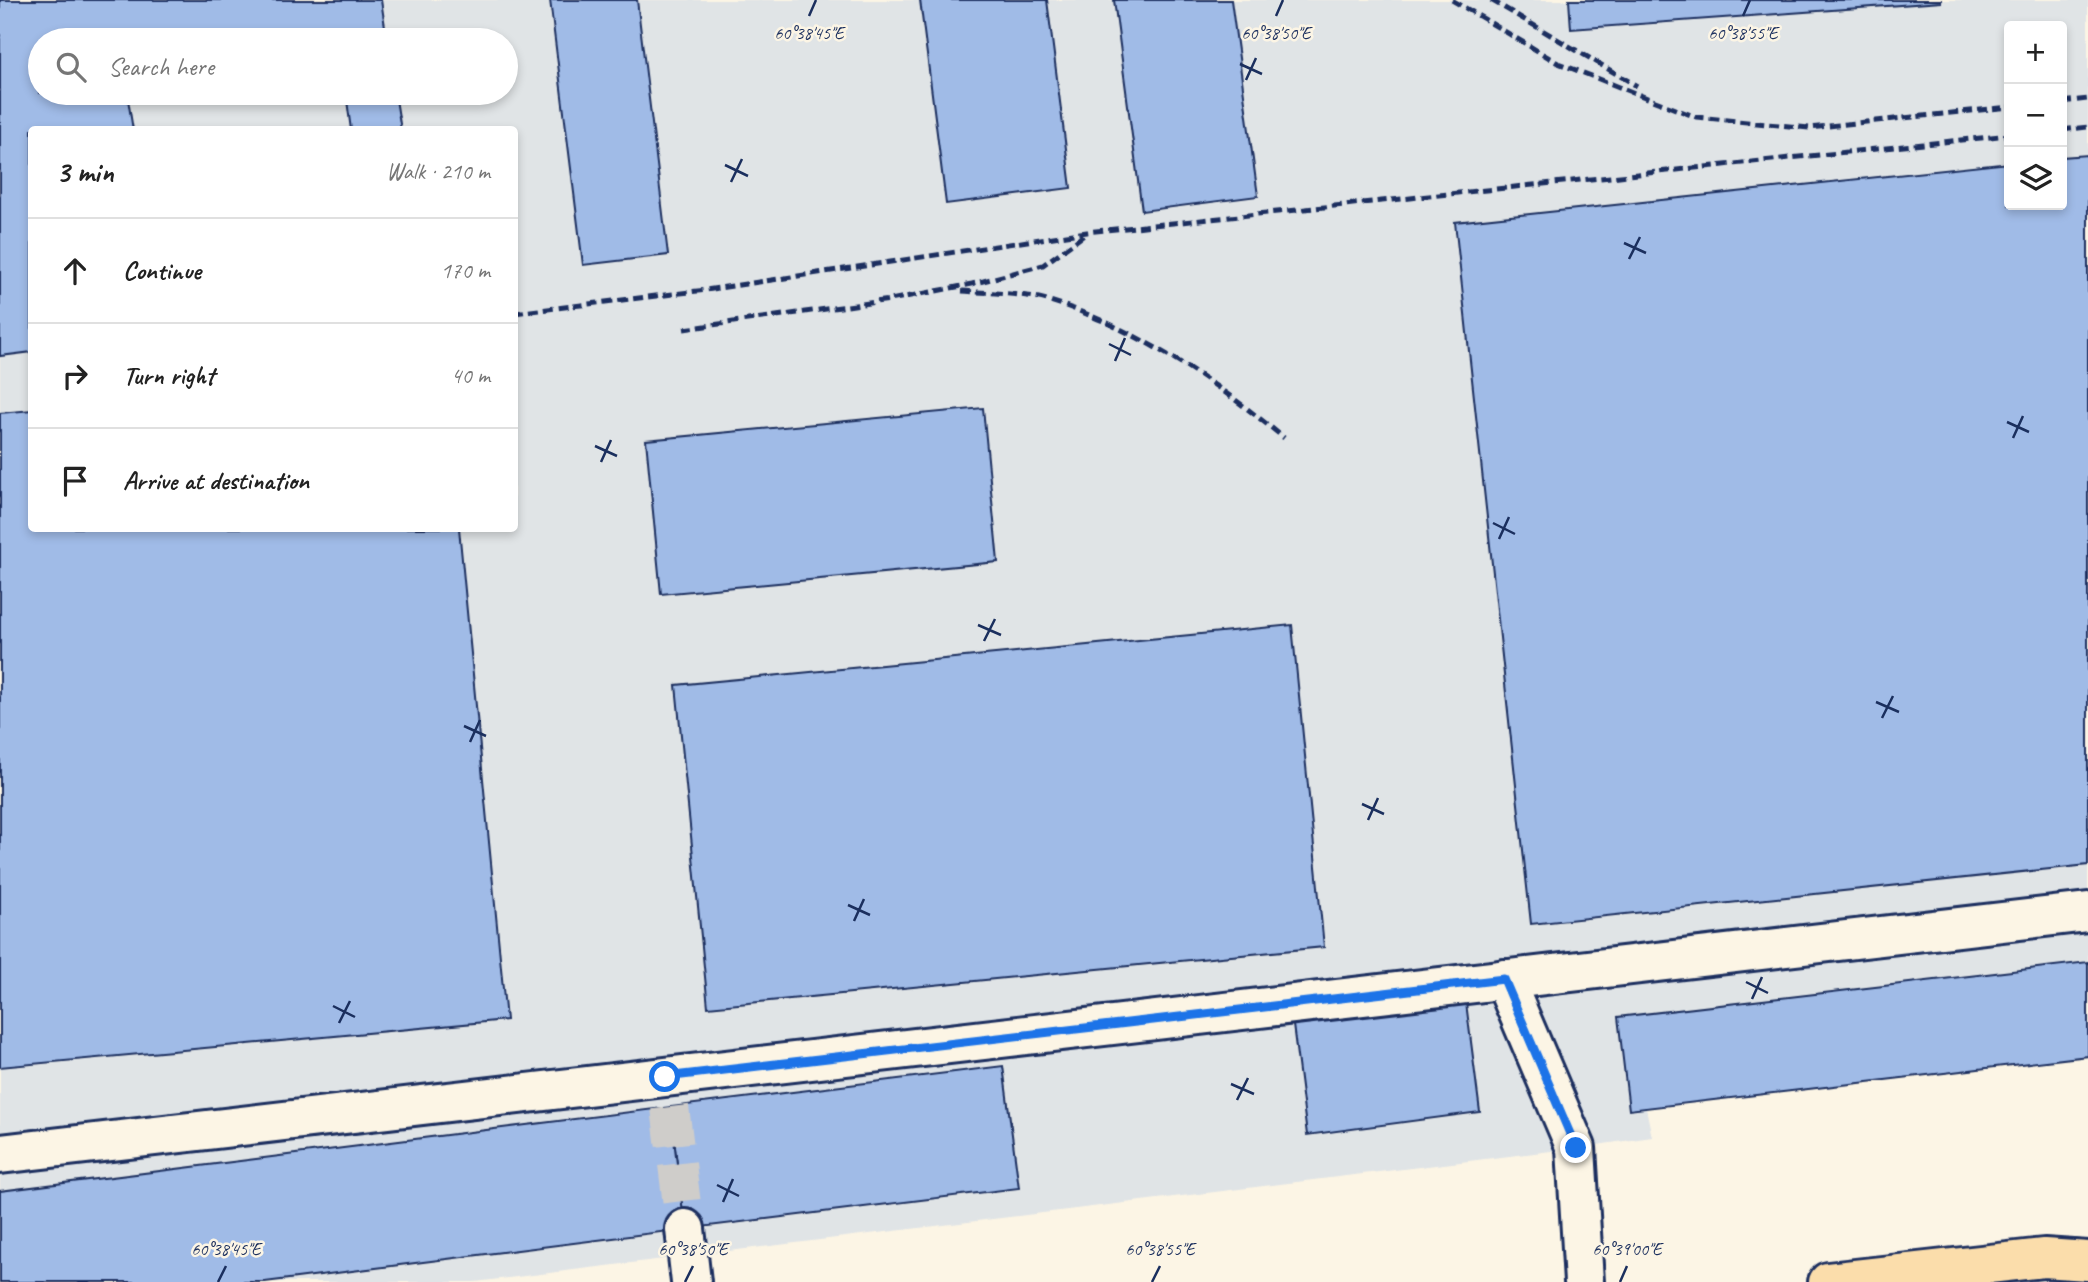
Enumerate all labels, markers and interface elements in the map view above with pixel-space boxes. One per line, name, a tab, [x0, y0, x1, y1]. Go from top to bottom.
map controls	[2004, 21, 2067, 210]
button: +	[2004, 21, 2067, 84]
text: 60°38'45"E	[774, 22, 846, 44]
text: 60°38'50"E	[1241, 22, 1313, 44]
text: 60°38'55"E	[1708, 22, 1780, 44]
search box	[28, 28, 518, 105]
icon: search	[52, 48, 90, 86]
text: Search here	[108, 50, 214, 83]
button: −	[2004, 84, 2067, 147]
button: layers	[2004, 147, 2067, 210]
text: 3 min	[56, 153, 113, 191]
text: Walk · 210 m	[386, 157, 490, 186]
icon: ahead	[56, 252, 94, 290]
text: Continue	[123, 254, 201, 287]
text: 170 m	[441, 256, 490, 285]
icon: right	[56, 357, 94, 395]
text: Turn right	[123, 359, 214, 392]
text: 40 m	[451, 361, 490, 390]
icon: arrive	[56, 462, 94, 500]
text: Arrive at destination	[123, 464, 309, 497]
route start	[649, 1061, 680, 1092]
route end	[1560, 1132, 1591, 1163]
text: 60°38'45"E	[191, 1238, 263, 1260]
text: 60°38'50"E	[658, 1238, 730, 1260]
text: 60°38'55"E	[1125, 1238, 1197, 1260]
text: 60°39'00"E	[1592, 1238, 1664, 1260]

